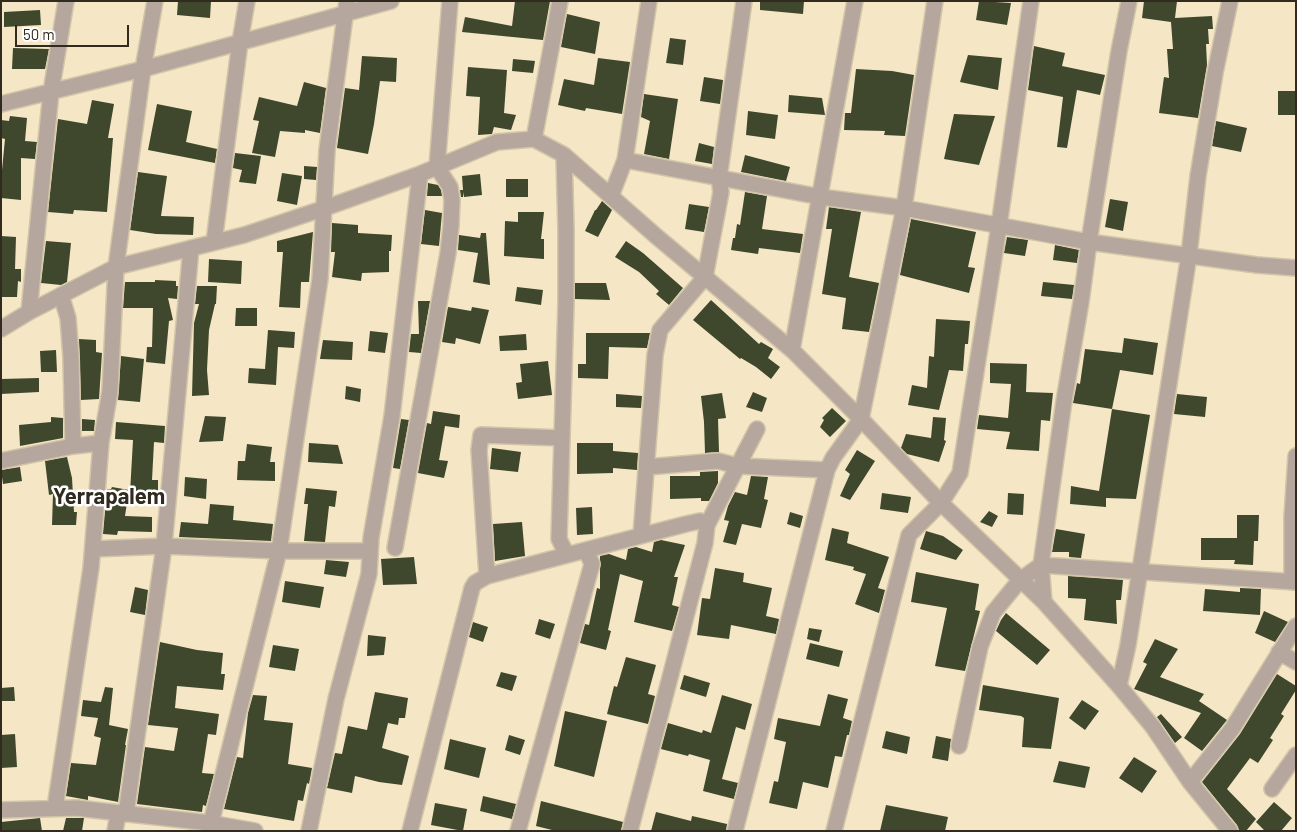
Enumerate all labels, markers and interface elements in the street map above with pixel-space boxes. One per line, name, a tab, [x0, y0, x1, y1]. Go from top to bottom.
scale bar	[18, 15, 131, 47]
text: 50 m	[23, 25, 55, 43]
district label: Yerrapalem	[53, 484, 165, 510]

